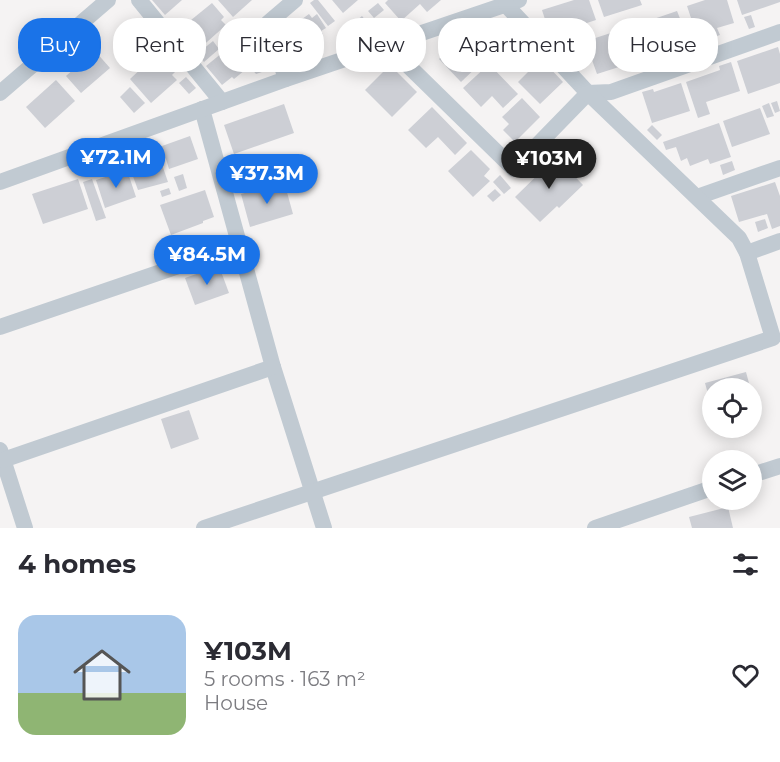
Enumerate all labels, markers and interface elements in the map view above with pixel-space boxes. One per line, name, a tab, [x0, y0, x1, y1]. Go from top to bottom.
chip: Buy	[18, 18, 101, 72]
chip: Rent	[113, 18, 206, 72]
chip: Filters	[218, 18, 324, 72]
chip: New	[336, 18, 426, 72]
chip: Apartment	[438, 18, 596, 72]
chip: House	[608, 18, 718, 72]
pin: ¥72.1M	[67, 138, 165, 189]
pin: ¥103M	[507, 139, 591, 190]
text: ¥72.1M	[80, 145, 152, 169]
text: ¥103M	[515, 146, 583, 170]
pin: ¥37.3M	[218, 154, 316, 205]
text: ¥37.3M	[230, 161, 304, 185]
pin: ¥84.5M	[158, 235, 256, 286]
text: ¥84.5M	[168, 242, 246, 266]
map controls	[702, 378, 762, 510]
button: locate	[702, 378, 762, 438]
button: layers	[702, 450, 762, 510]
text: 4 homes	[18, 548, 136, 580]
icon: filters	[729, 548, 762, 581]
text: ¥103M	[204, 635, 292, 667]
icon: home	[66, 639, 138, 711]
icon: heart	[729, 659, 762, 692]
text: 5 rooms · 163 m²	[204, 667, 366, 691]
text: House	[204, 691, 268, 715]

